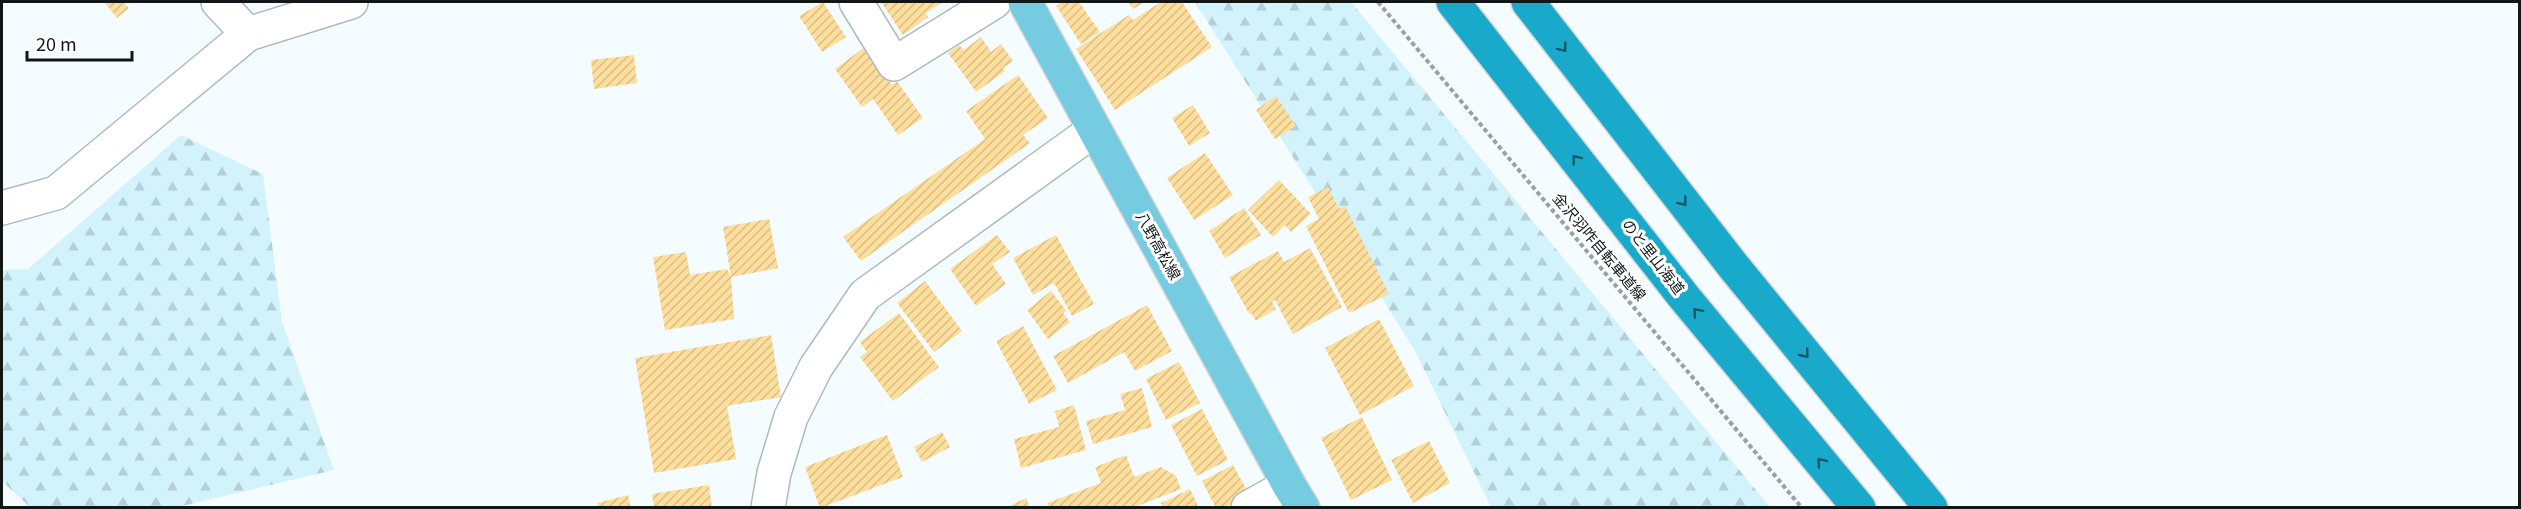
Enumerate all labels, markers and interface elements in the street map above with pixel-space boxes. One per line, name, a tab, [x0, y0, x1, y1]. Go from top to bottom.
scale bar	[27, 24, 132, 62]
text: 20 m	[36, 30, 77, 56]
one-way arrow	[1556, 41, 1567, 52]
one-way arrow	[1573, 155, 1584, 166]
street label: 金沢羽咋自転車道線	[1549, 188, 1652, 304]
one-way arrow	[1675, 195, 1686, 206]
street label: 八野高松線	[1132, 207, 1187, 283]
street label: のと里山海道	[1618, 214, 1690, 298]
one-way arrow	[1693, 308, 1704, 319]
one-way arrow	[1798, 347, 1809, 358]
one-way arrow	[1817, 458, 1828, 469]

